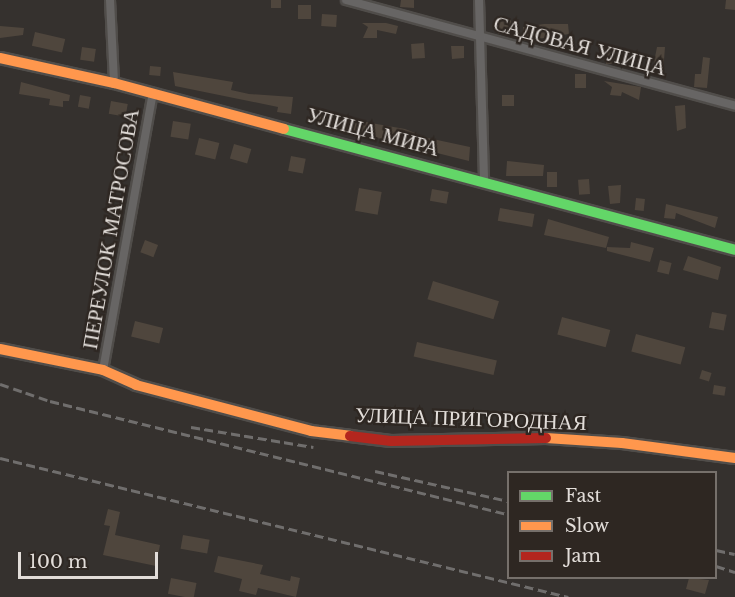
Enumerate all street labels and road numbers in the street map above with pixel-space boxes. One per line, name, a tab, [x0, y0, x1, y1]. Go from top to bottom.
street label: САДОВАЯ УЛИЦА	[491, 11, 669, 81]
street label: УЛИЦА МИРА	[304, 102, 442, 162]
street label: ПЕРЕУЛОК МАТРОСОВА	[77, 107, 145, 351]
street label: УЛИЦА ПРИГОРОДНАЯ	[355, 402, 587, 436]

